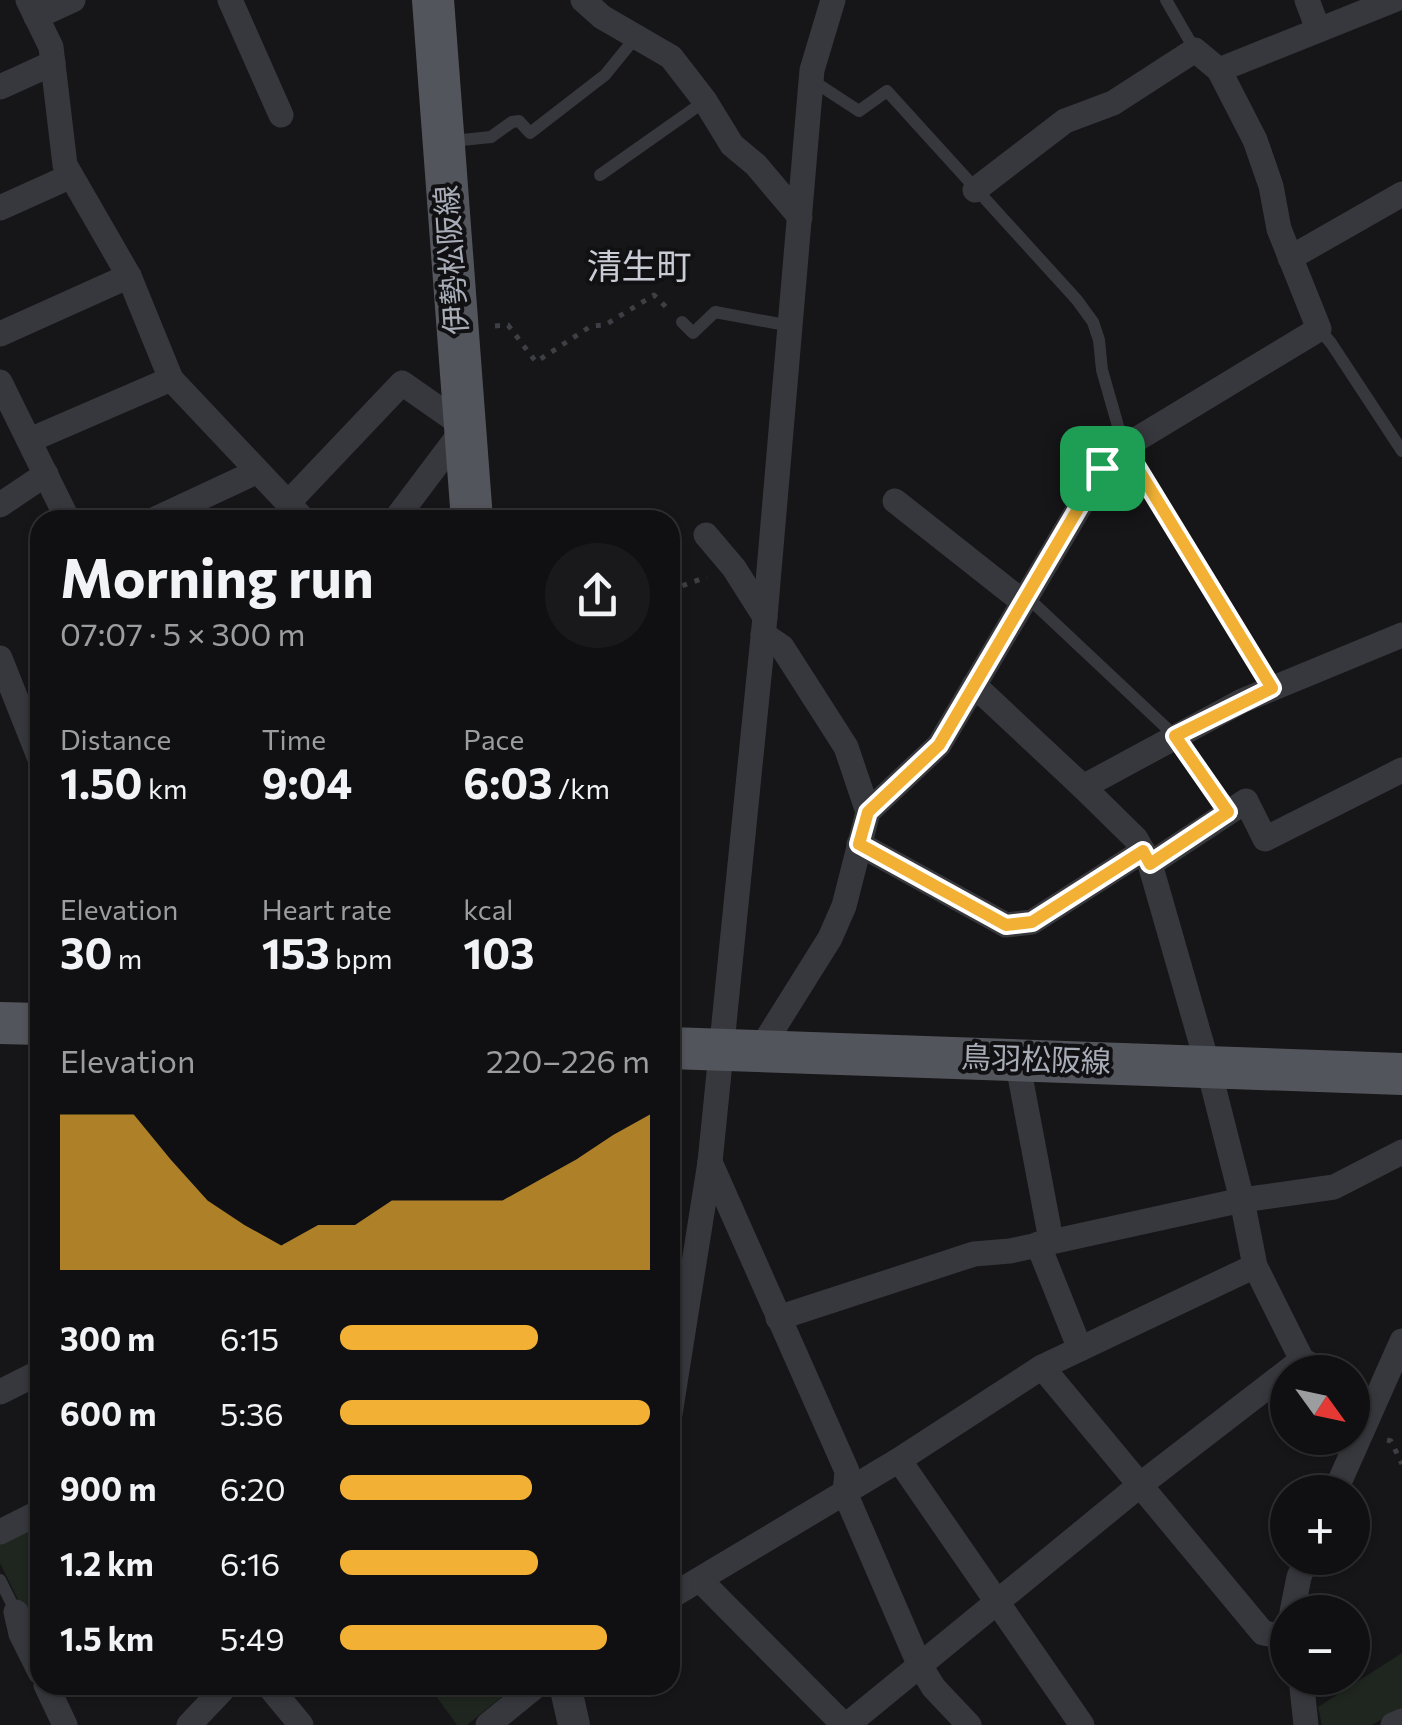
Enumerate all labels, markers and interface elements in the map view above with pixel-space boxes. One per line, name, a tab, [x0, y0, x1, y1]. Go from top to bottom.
street label: 伊勢松阪線	[426, 184, 473, 336]
district label: 清生町	[586, 243, 692, 286]
pin	[1060, 426, 1145, 511]
icon: arrive	[1075, 441, 1130, 496]
text: Morning run	[60, 542, 374, 609]
button: share	[545, 543, 650, 648]
text: 07:07 · 5 × 300 m	[60, 613, 305, 653]
text: Distance	[60, 722, 171, 756]
text: Time	[262, 722, 326, 756]
text: Pace	[463, 722, 524, 756]
text: 1.50	[60, 756, 143, 808]
text: 9:04	[262, 756, 352, 808]
text: 6:03	[463, 756, 552, 808]
text: km	[143, 771, 187, 805]
text: /km	[552, 771, 610, 805]
text: Elevation	[60, 892, 178, 926]
text: Heart rate	[262, 892, 392, 926]
text: kcal	[463, 892, 513, 926]
text: 30	[60, 926, 112, 978]
text: 153	[262, 926, 330, 978]
text: 103	[463, 926, 534, 978]
text: m	[112, 941, 142, 975]
text: bpm	[330, 941, 393, 975]
street label: 鳥羽松阪線	[960, 1036, 1112, 1079]
text: Elevation	[60, 1040, 195, 1080]
text: 220–226 m	[486, 1040, 650, 1080]
text: 300 m	[60, 1318, 155, 1358]
text: 6:15	[220, 1318, 279, 1358]
north arrow	[1270, 1355, 1370, 1455]
map controls	[1270, 1355, 1370, 1695]
text: 600 m	[60, 1393, 156, 1433]
text: 5:36	[220, 1393, 284, 1433]
text: 900 m	[60, 1468, 156, 1508]
text: 6:20	[220, 1468, 286, 1508]
button: +	[1270, 1475, 1370, 1575]
text: 1.2 km	[60, 1543, 154, 1583]
text: 6:16	[220, 1543, 280, 1583]
button: −	[1270, 1595, 1370, 1695]
text: 1.5 km	[60, 1618, 154, 1658]
text: 5:49	[220, 1618, 285, 1658]

